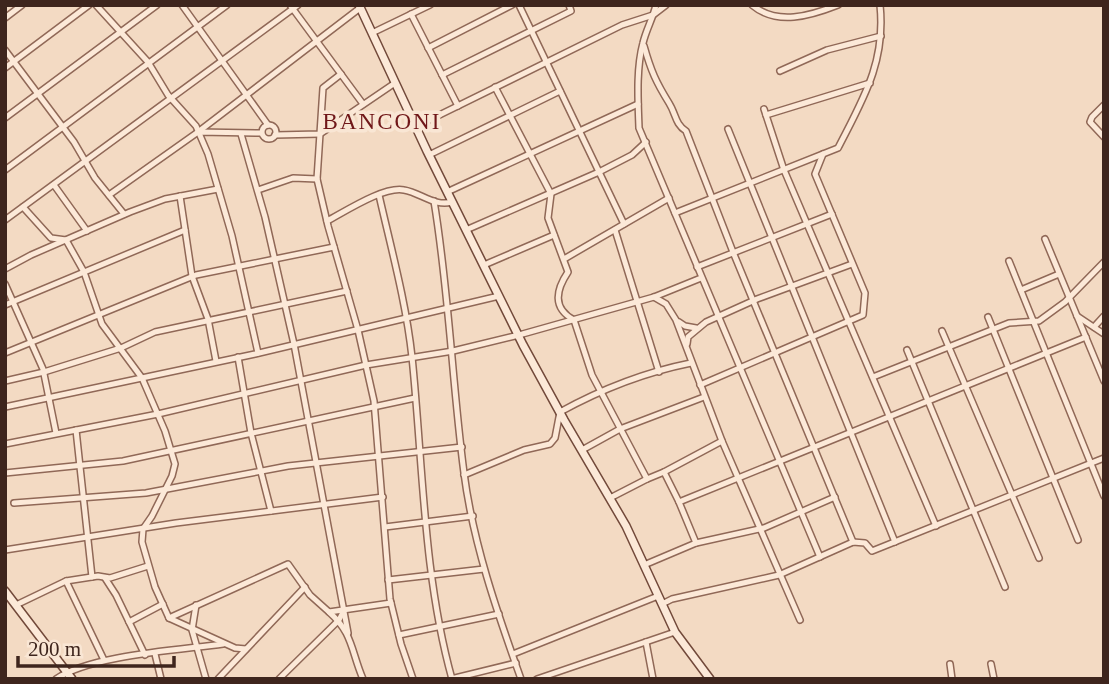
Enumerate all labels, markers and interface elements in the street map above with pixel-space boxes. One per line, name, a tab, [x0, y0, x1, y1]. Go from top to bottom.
district label: BANCONI	[323, 109, 441, 134]
scale bar	[18, 624, 173, 668]
text: 200 m	[28, 637, 81, 661]

